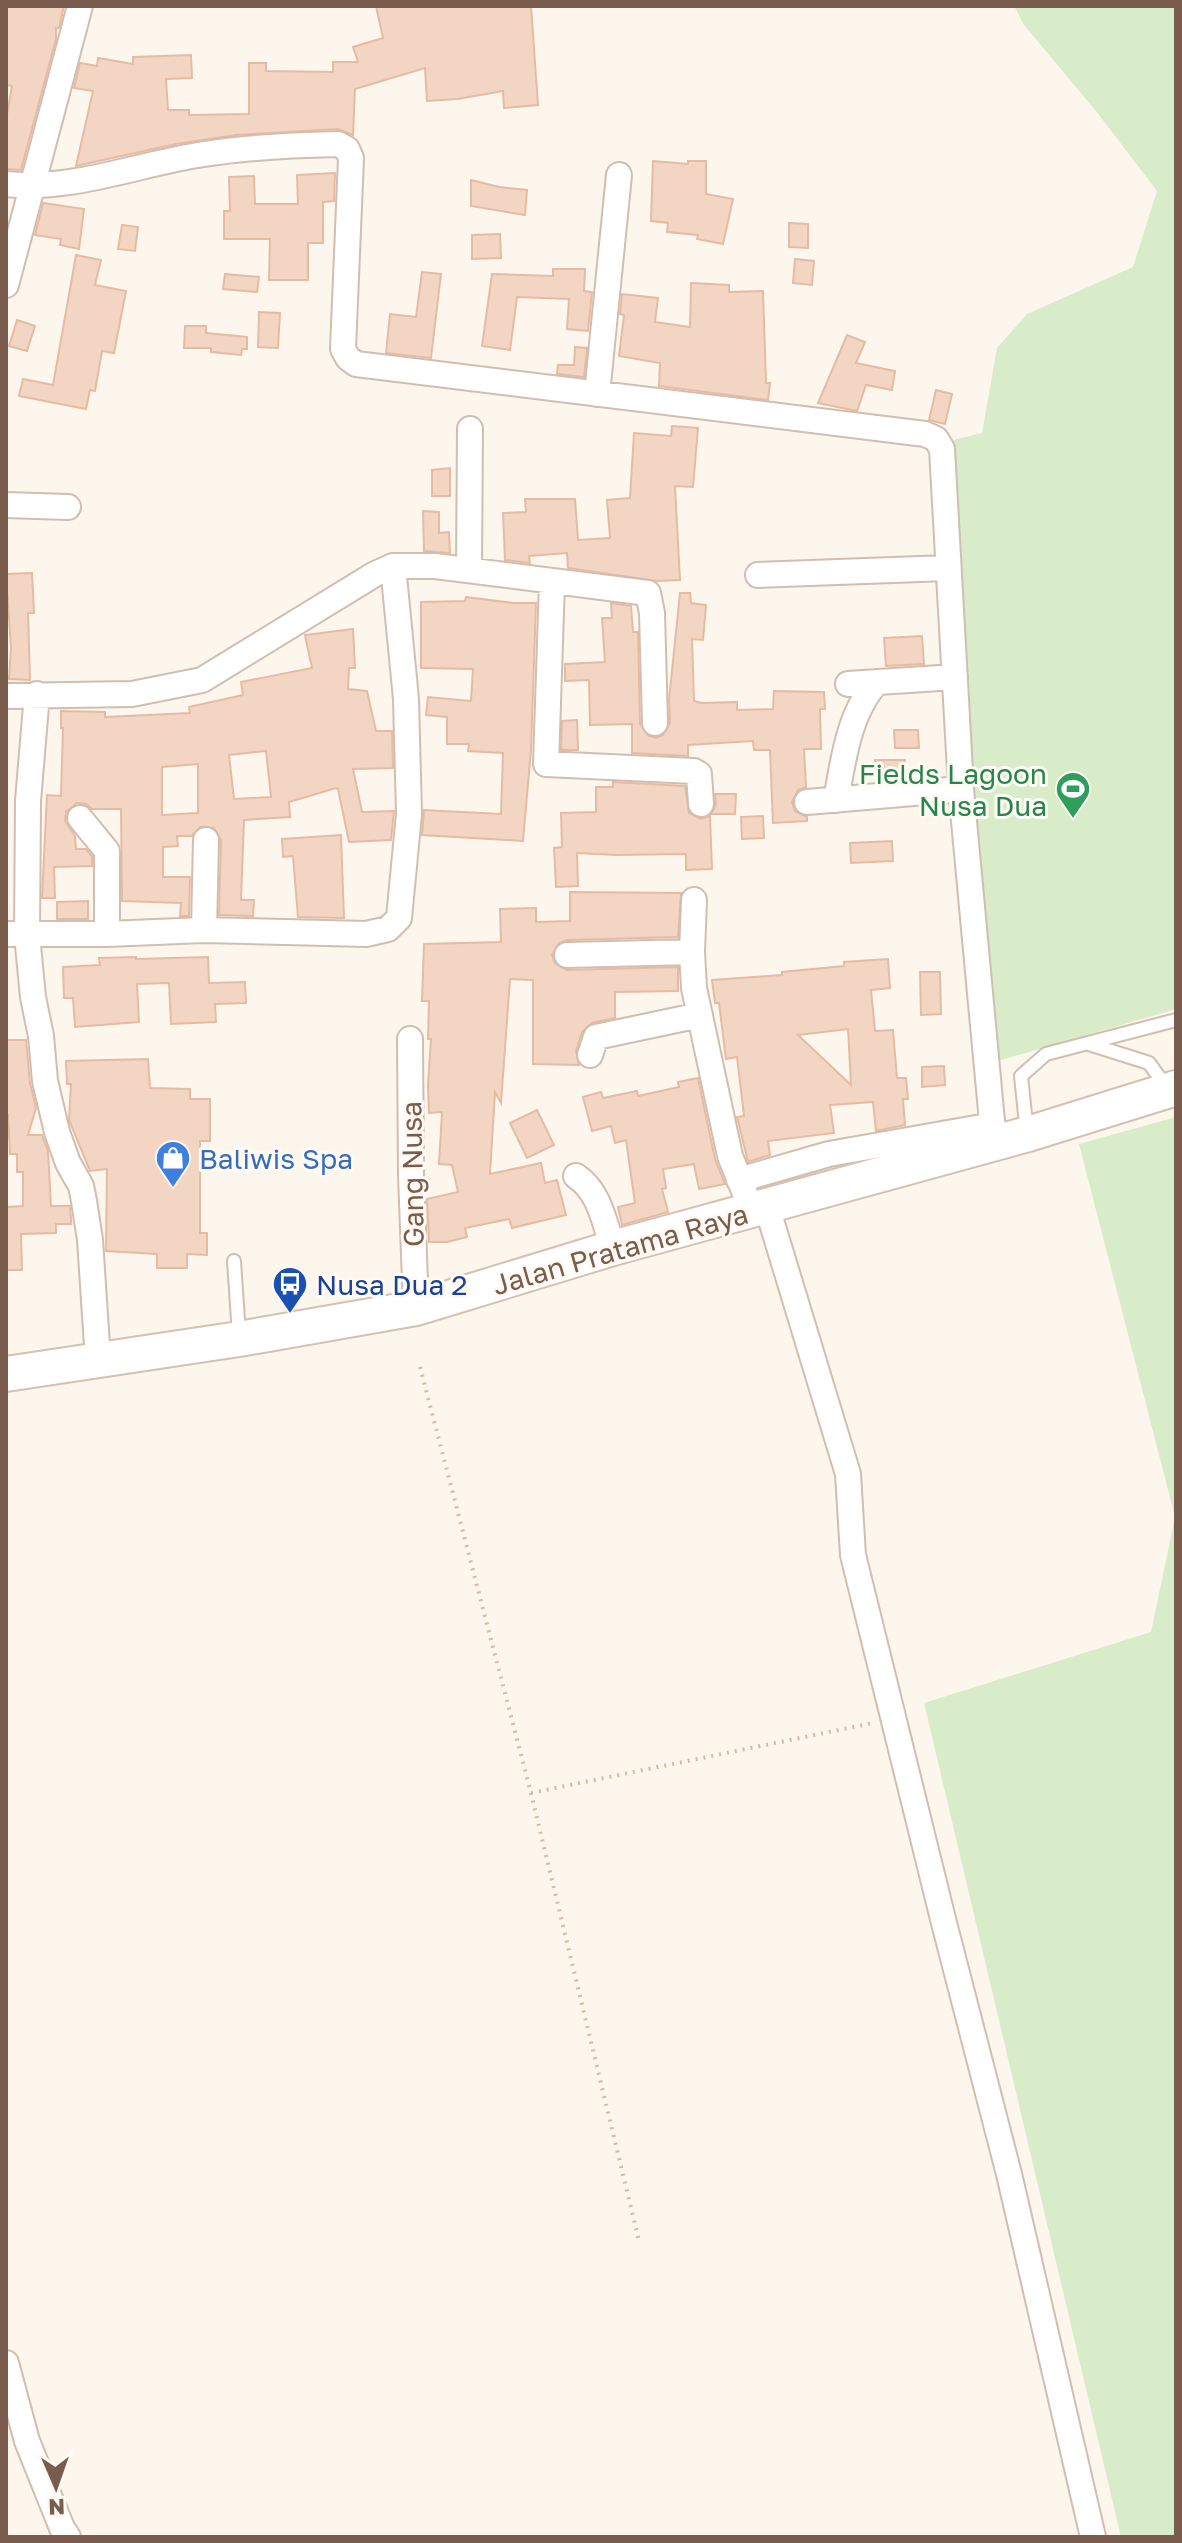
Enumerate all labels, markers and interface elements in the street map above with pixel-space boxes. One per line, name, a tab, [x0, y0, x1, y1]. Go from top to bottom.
place label: Fields Lagoon Nusa Dua	[859, 757, 1047, 822]
sports icon: Fields Lagoon Nusa Dua	[1054, 770, 1092, 820]
street label: Gang Nusa	[394, 1101, 430, 1247]
shop icon: Baliwis Spa	[154, 1139, 192, 1189]
place label: Baliwis Spa	[199, 1142, 353, 1175]
street label: Jalan Pratama Raya	[488, 1197, 752, 1301]
bus stop icon: Nusa Dua 2	[271, 1265, 309, 1315]
place label: Nusa Dua 2	[316, 1268, 467, 1301]
north arrow	[16, 2447, 96, 2527]
text: N	[48, 2494, 66, 2521]

